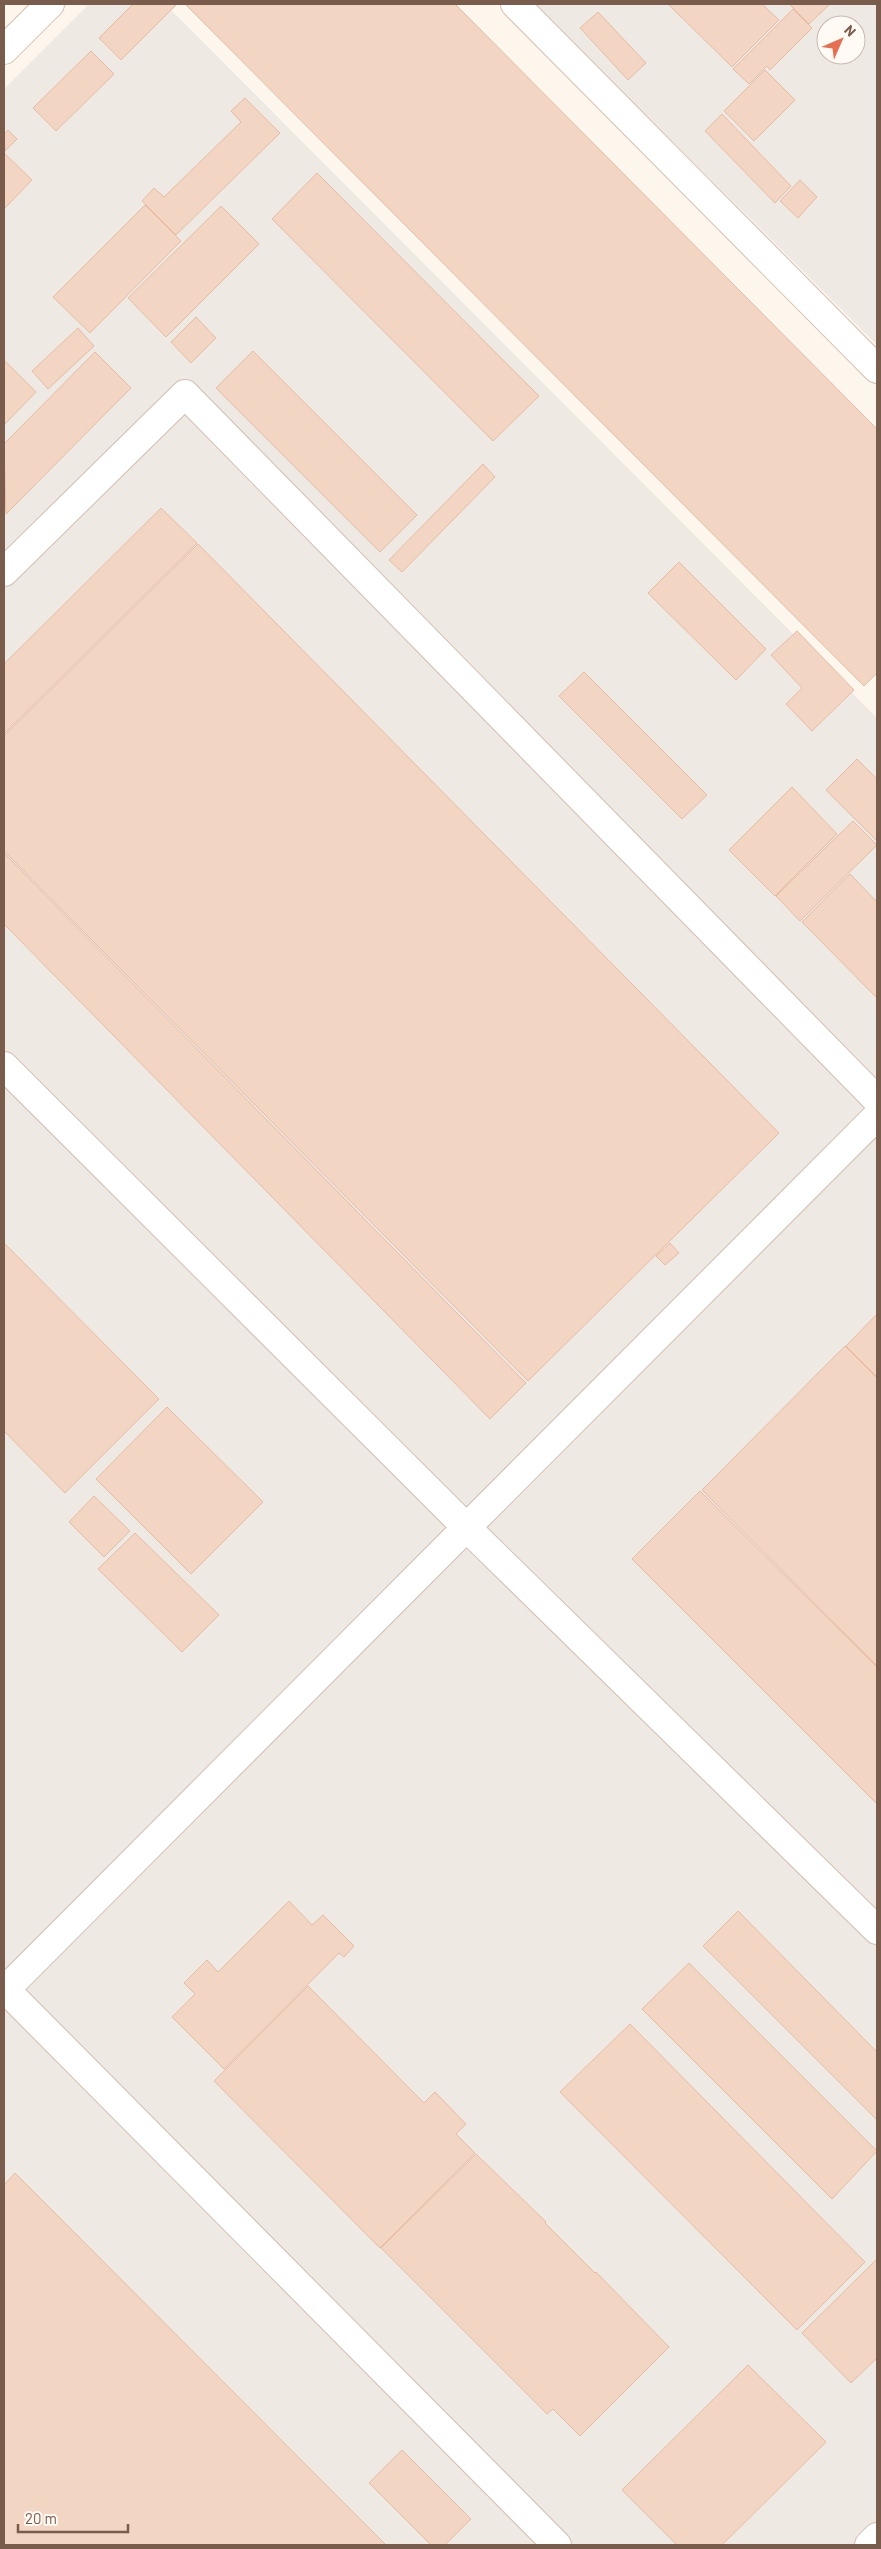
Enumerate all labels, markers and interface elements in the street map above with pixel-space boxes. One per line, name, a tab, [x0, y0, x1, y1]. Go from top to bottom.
north arrow	[816, 15, 866, 65]
text: N	[841, 21, 860, 40]
scale bar	[18, 2502, 128, 2534]
text: 20 m	[25, 2509, 57, 2527]

